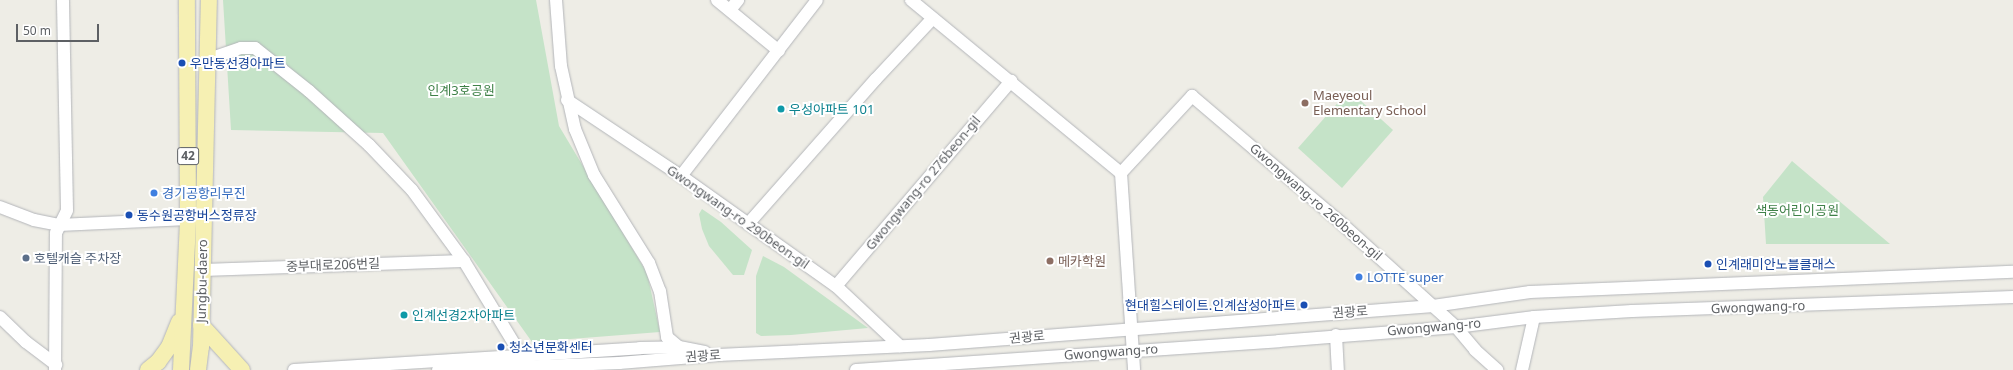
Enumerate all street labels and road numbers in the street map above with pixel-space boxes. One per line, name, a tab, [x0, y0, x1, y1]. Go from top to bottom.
street label: Gwongwang-ro 276beon-gil	[862, 113, 984, 253]
street label: Gwongwang-ro 260beon-gil	[1247, 140, 1385, 264]
road number: 42	[177, 146, 199, 166]
street label: Gwongwang-ro 290beon-gil	[664, 162, 812, 272]
street label: Jungbu-daero	[193, 239, 211, 323]
street label: 중부대로206번길	[286, 256, 380, 274]
street label: Gwongwang-ro	[1711, 298, 1805, 316]
street label: 권광로	[1332, 303, 1368, 321]
street label: Gwongwang-ro	[1386, 315, 1482, 339]
street label: 권광로	[1008, 328, 1046, 346]
street label: Gwongwang-ro	[1063, 341, 1159, 363]
street label: 권광로	[685, 347, 721, 365]

